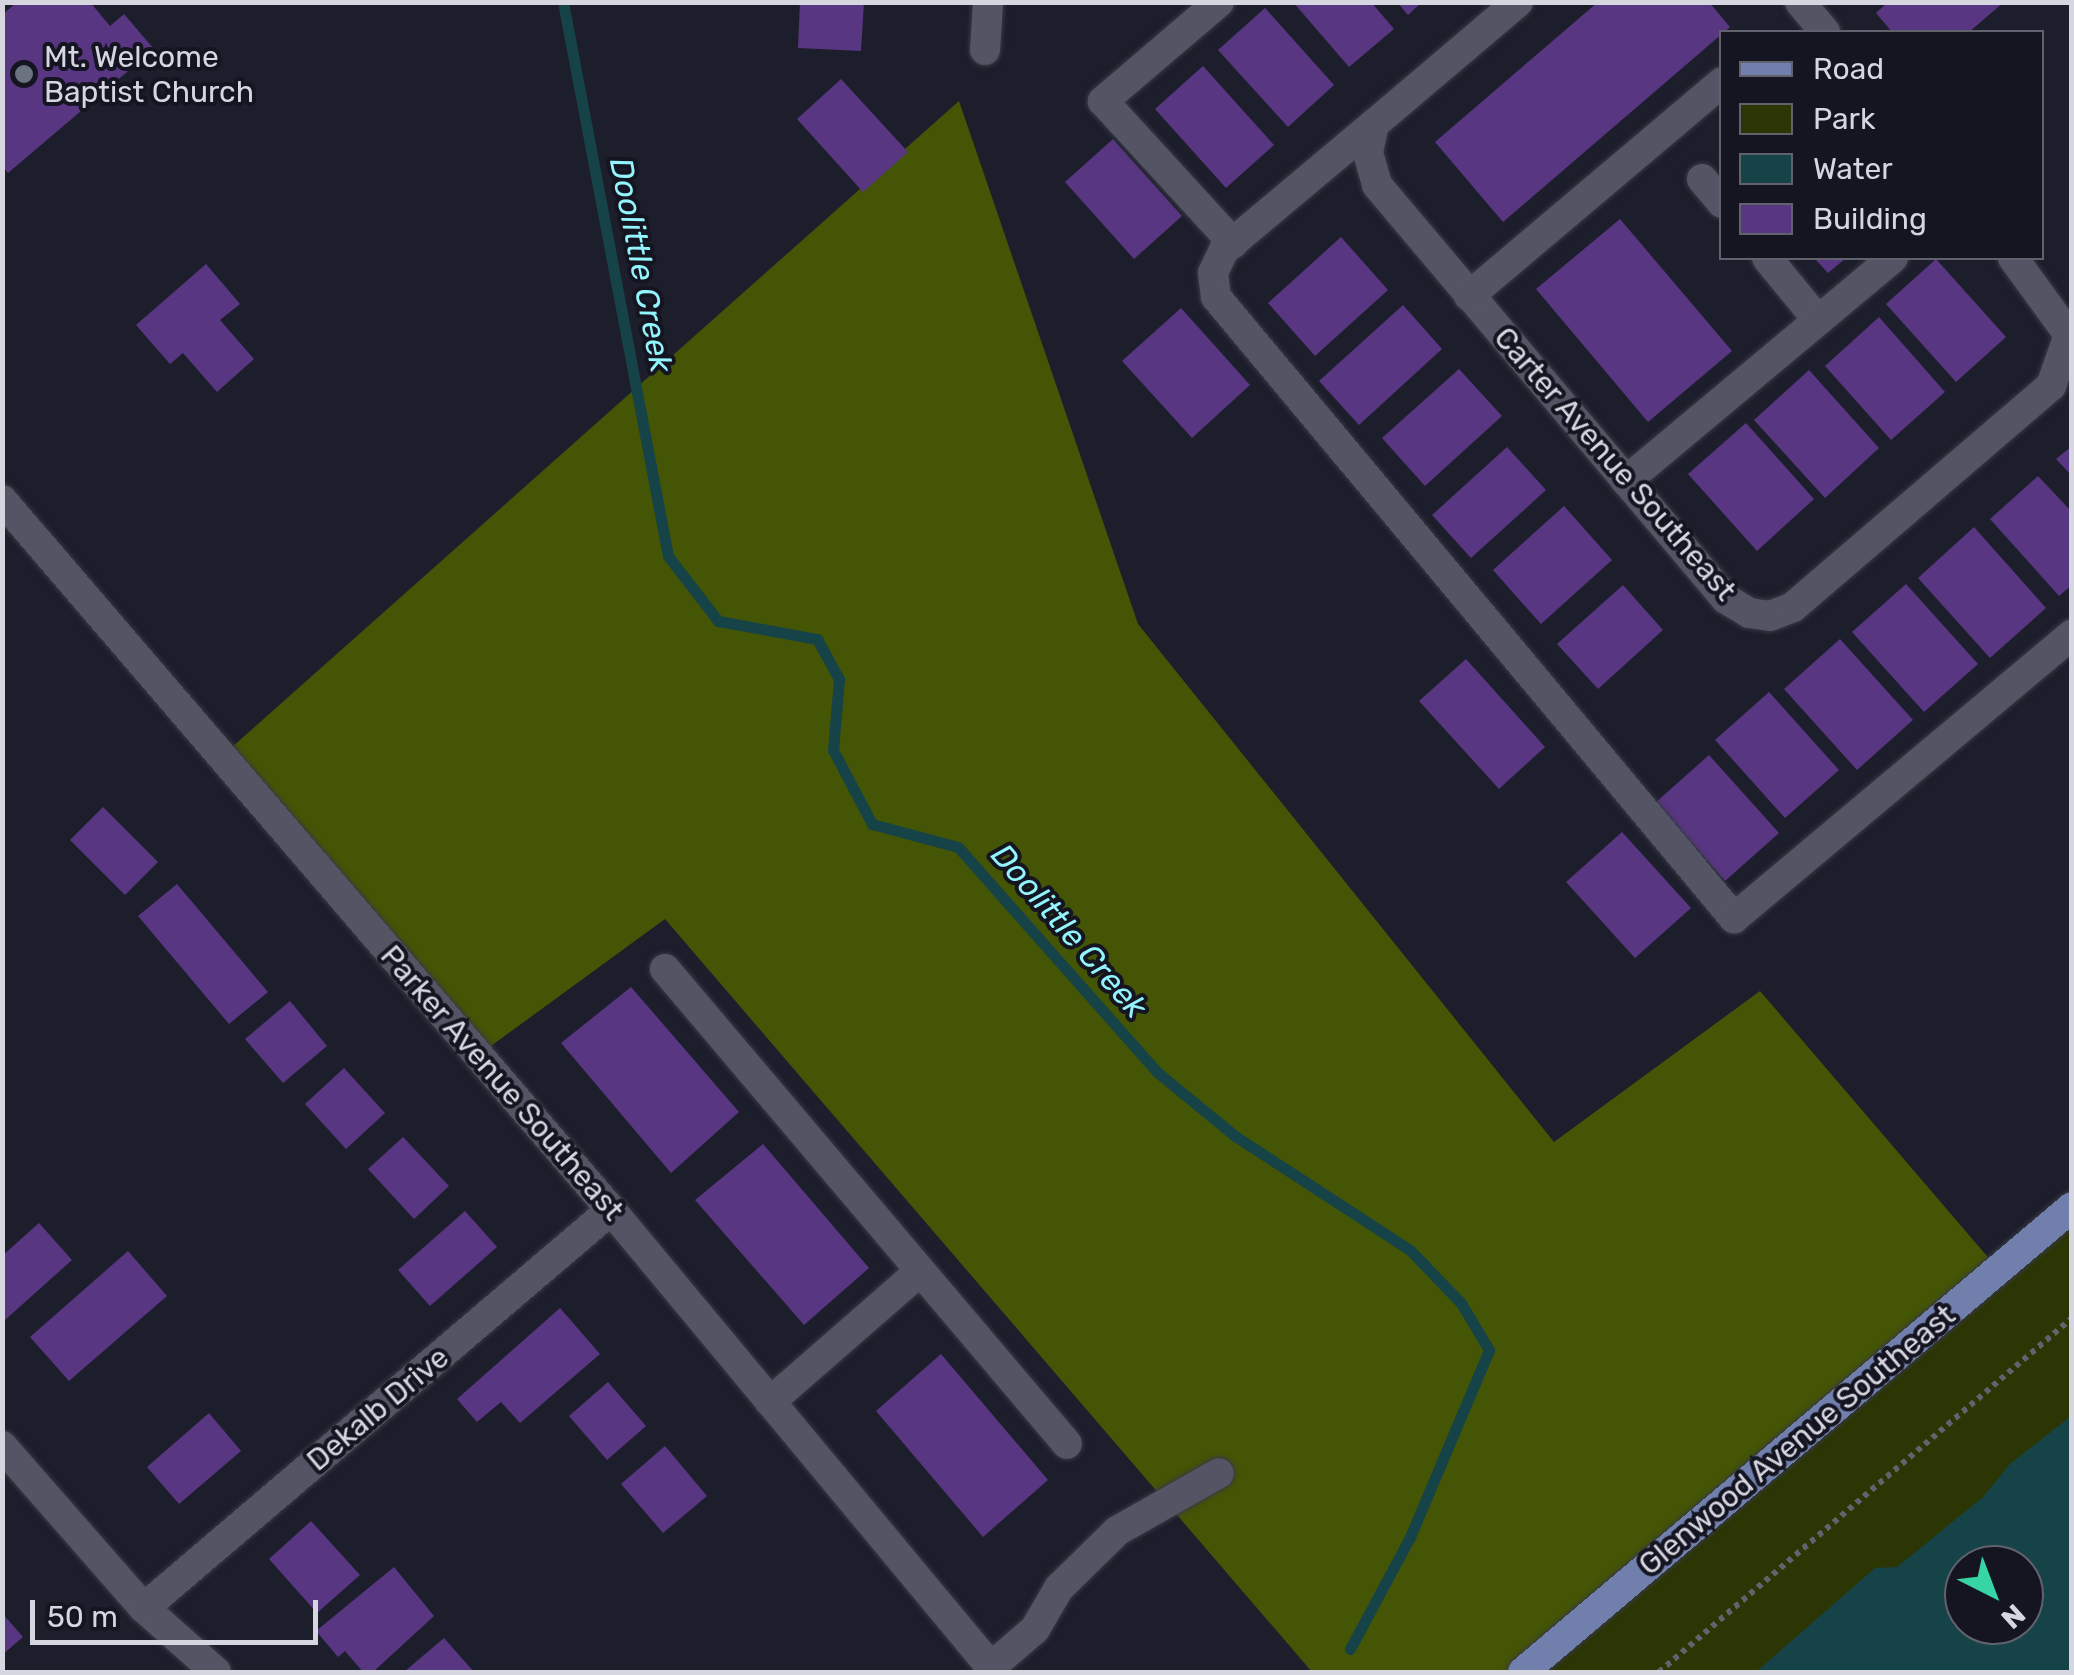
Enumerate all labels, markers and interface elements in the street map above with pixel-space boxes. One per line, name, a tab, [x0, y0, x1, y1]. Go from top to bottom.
legend	[1719, 30, 2044, 260]
place label: Mt. Welcome Baptist Church	[44, 39, 254, 110]
text: Road	[1813, 51, 1884, 87]
marker: Mt. Welcome Baptist Church	[13, 63, 35, 85]
text: Park	[1813, 101, 1875, 137]
text: Water	[1813, 151, 1893, 187]
water label: Doolittle Creek	[601, 154, 681, 376]
text: Building	[1813, 201, 1927, 237]
street label: Carter Avenue Southeast	[1486, 319, 1744, 609]
water label: Doolittle Creek	[983, 836, 1155, 1026]
street label: Parker Avenue Southeast	[372, 938, 632, 1228]
street label: Glenwood Avenue Southeast	[1631, 1297, 1963, 1583]
street label: Dekalb Drive	[300, 1339, 456, 1479]
north arrow	[1944, 1545, 2044, 1645]
scale bar	[35, 1580, 322, 1642]
text: N	[1995, 1597, 2032, 1635]
text: 50 m	[47, 1599, 118, 1635]

